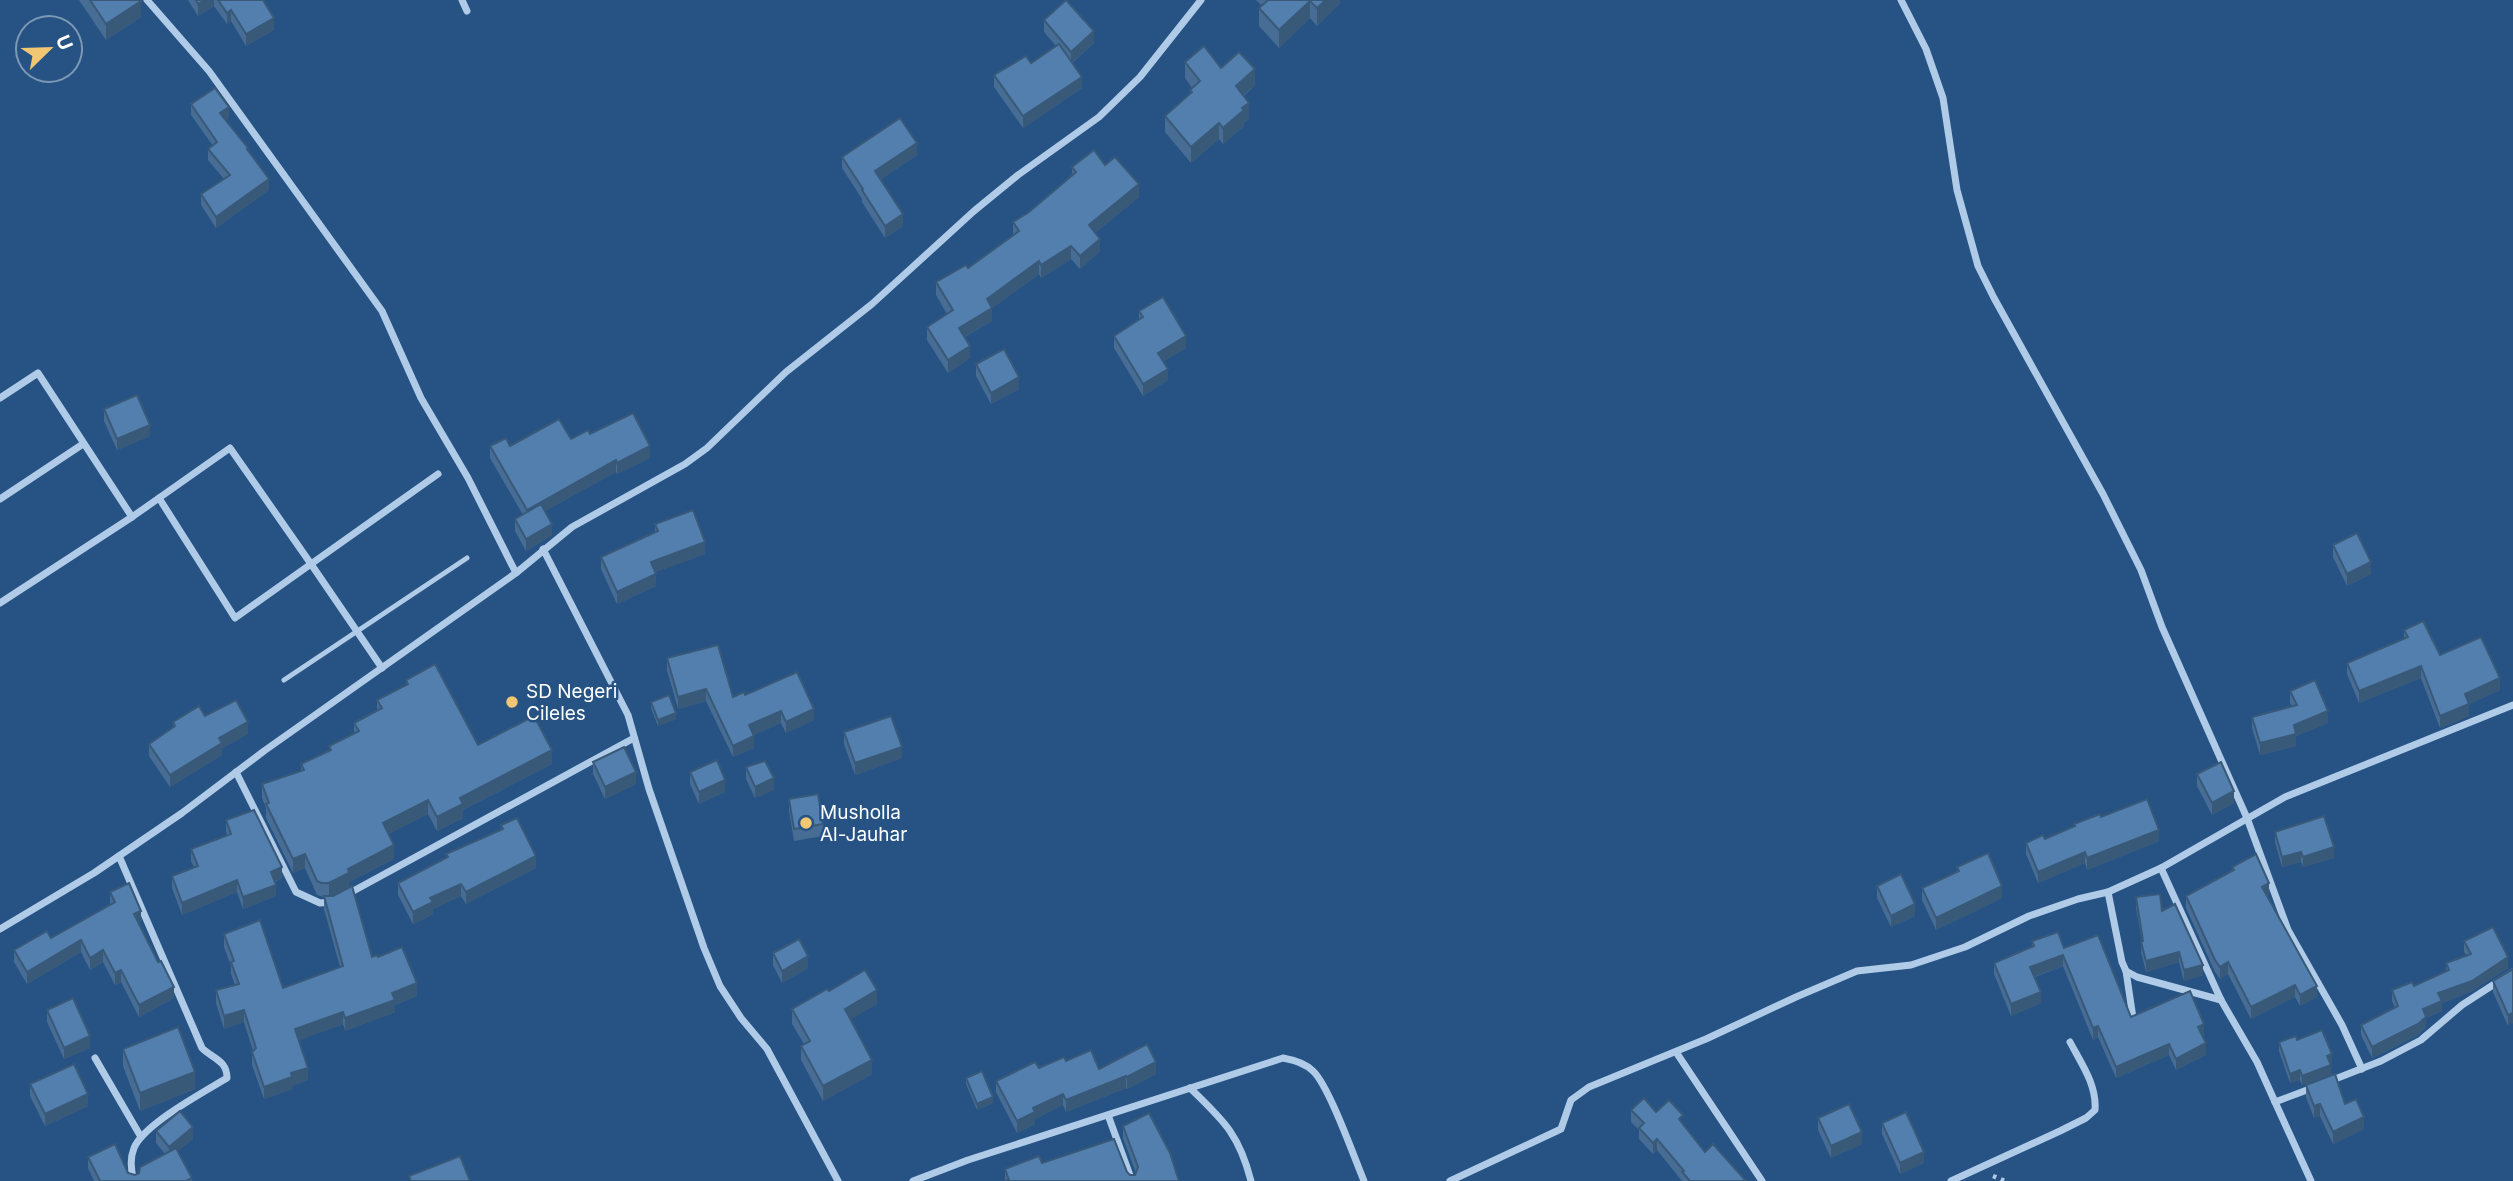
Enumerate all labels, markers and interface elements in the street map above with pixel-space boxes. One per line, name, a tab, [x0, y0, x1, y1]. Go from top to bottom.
north arrow	[14, 14, 84, 84]
text: U	[51, 32, 77, 53]
place label: SD Negeri Cileles	[526, 680, 617, 725]
marker: SD Negeri Cileles	[504, 694, 520, 710]
place label: Musholla Al-Jauhar	[820, 801, 907, 846]
marker: Musholla Al-Jauhar	[798, 815, 814, 831]

